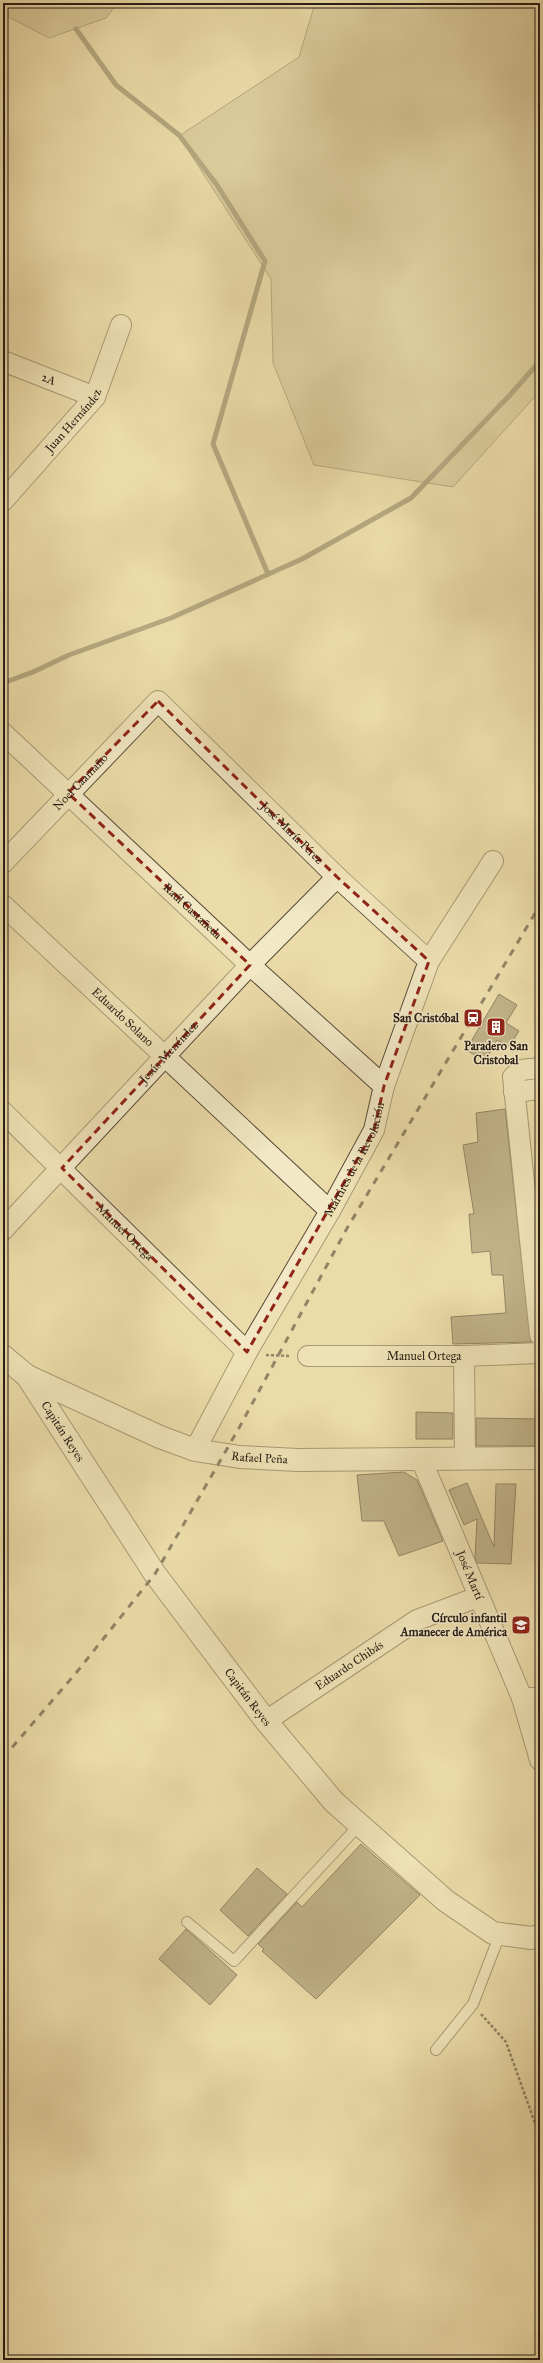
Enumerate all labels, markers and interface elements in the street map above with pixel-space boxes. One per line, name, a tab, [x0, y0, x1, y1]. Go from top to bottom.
street label: 2A	[40, 370, 58, 388]
street label: Juan Hernández	[41, 387, 104, 457]
street label: Noel Caamaño	[50, 751, 111, 813]
street label: José María Pérez	[256, 797, 326, 867]
street label: Raúl Castañeda	[160, 880, 225, 943]
street label: Eduardo Solano	[89, 985, 156, 1049]
station icon: San Cristóbal	[462, 1007, 484, 1029]
place label: San Cristóbal	[393, 1011, 460, 1025]
building icon: Paradero San Cristobal	[485, 1016, 507, 1038]
street label: Jesús Menéndez	[135, 1018, 201, 1088]
place label: Paradero San Cristobal	[464, 1039, 528, 1067]
street label: Mártires de la Revolución	[321, 1100, 387, 1219]
street label: Manuel Ortega	[93, 1201, 157, 1264]
street label: Manuel Ortega	[387, 1349, 462, 1364]
street label: Capitán Reyes	[38, 1399, 87, 1464]
street label: Rafael Peña	[230, 1449, 289, 1467]
street label: José Martí	[452, 1546, 487, 1602]
place label: Círculo infantil Amanecer de América	[400, 1611, 508, 1639]
school or university icon: Círculo infantil Amanecer de América	[510, 1614, 532, 1636]
street label: Eduardo Chibás	[312, 1638, 386, 1693]
street label: Capitán Reyes	[222, 1665, 274, 1729]

